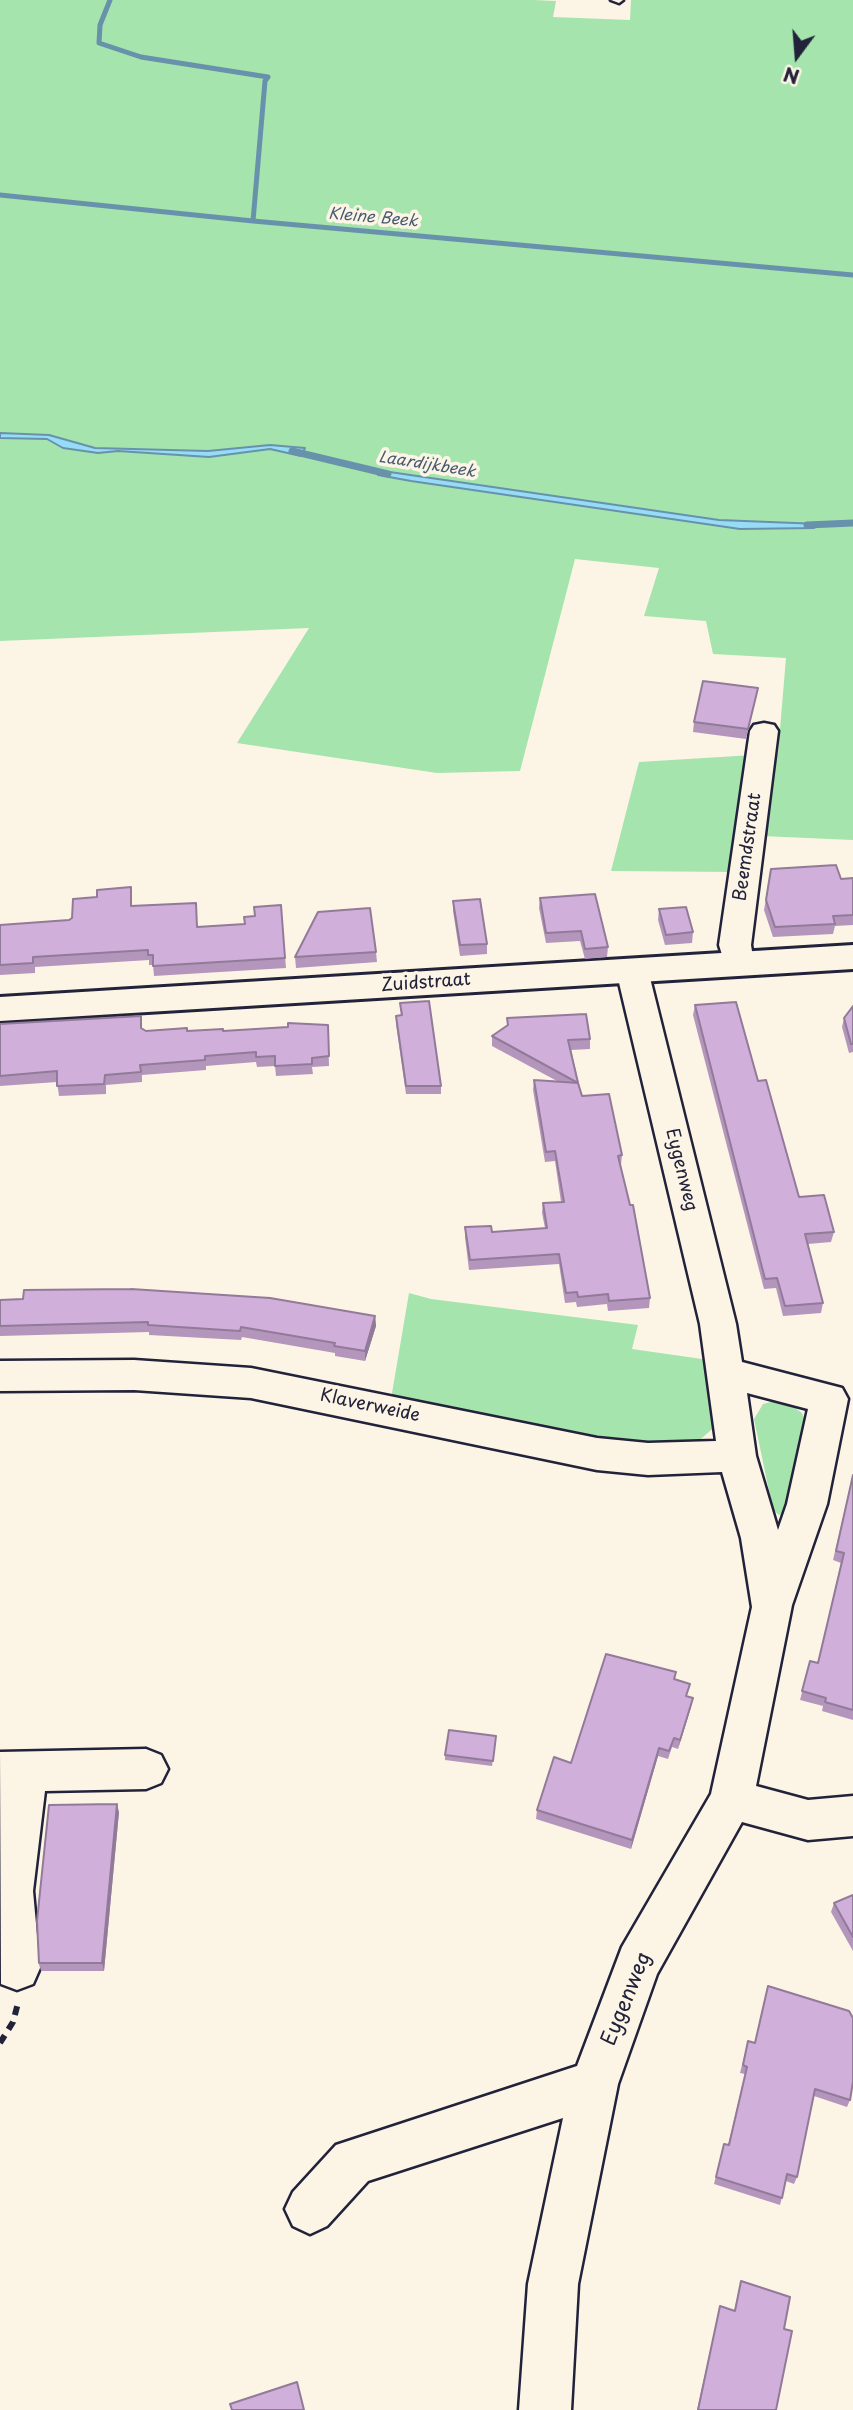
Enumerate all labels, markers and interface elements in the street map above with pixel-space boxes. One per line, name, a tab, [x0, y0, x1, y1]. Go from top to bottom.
north arrow	[762, 21, 832, 91]
text: N	[780, 61, 802, 92]
water label: Kleine Beek	[328, 205, 418, 231]
water label: Laardijkbeek	[377, 448, 477, 482]
street label: Beemdstraat	[730, 792, 766, 902]
street label: Zuidstraat	[381, 969, 471, 997]
street label: Eygenweg	[660, 1126, 702, 1214]
street label: Klaverweide	[318, 1385, 422, 1427]
street label: Eygenweg	[597, 1948, 657, 2050]

